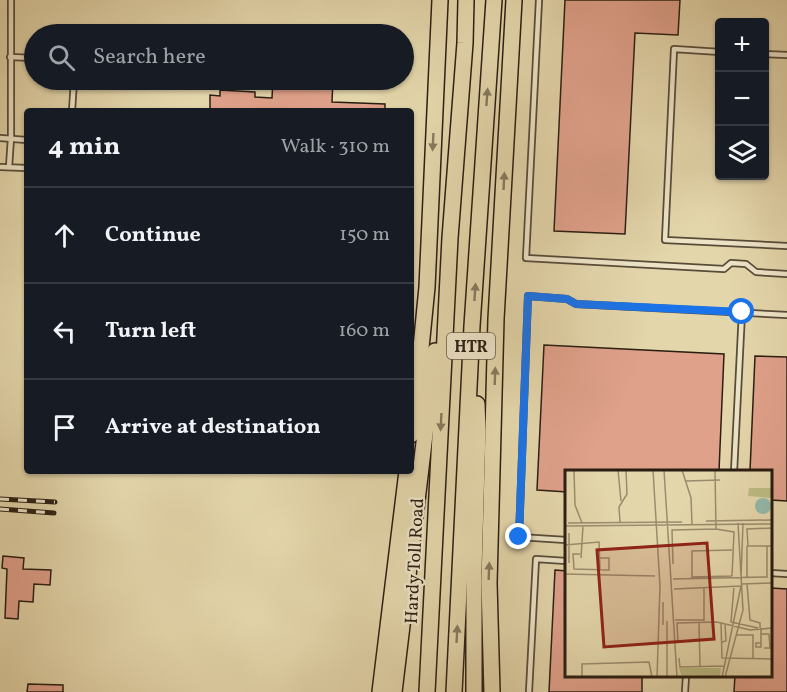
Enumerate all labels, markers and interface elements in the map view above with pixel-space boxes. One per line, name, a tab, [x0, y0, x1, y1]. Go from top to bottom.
map controls	[715, 18, 769, 180]
button: +	[715, 18, 769, 72]
search box	[24, 24, 414, 90]
icon: search	[45, 41, 78, 74]
text: Search here	[93, 42, 206, 73]
button: −	[715, 72, 769, 126]
one-way arrow	[483, 88, 492, 107]
button: layers	[715, 126, 769, 180]
text: 4 min	[48, 129, 120, 165]
text: Walk · 310 m	[281, 133, 390, 161]
one-way arrow	[429, 133, 438, 152]
one-way arrow	[500, 171, 509, 190]
icon: ahead	[48, 219, 81, 252]
text: Continue	[105, 220, 201, 251]
text: 150 m	[339, 221, 390, 249]
one-way arrow	[470, 283, 479, 302]
route start	[728, 298, 754, 324]
icon: left	[48, 315, 81, 348]
text: Turn left	[105, 316, 196, 347]
text: 160 m	[338, 317, 390, 345]
road number: HTR	[447, 333, 495, 359]
one-way arrow	[490, 366, 499, 385]
icon: arrive	[48, 411, 81, 444]
text: Arrive at destination	[105, 412, 321, 443]
one-way arrow	[436, 412, 445, 431]
inset map	[565, 470, 772, 677]
street label: Hardy Toll Road	[400, 497, 431, 625]
route end	[505, 523, 531, 549]
one-way arrow	[484, 561, 494, 580]
one-way arrow	[452, 624, 461, 643]

